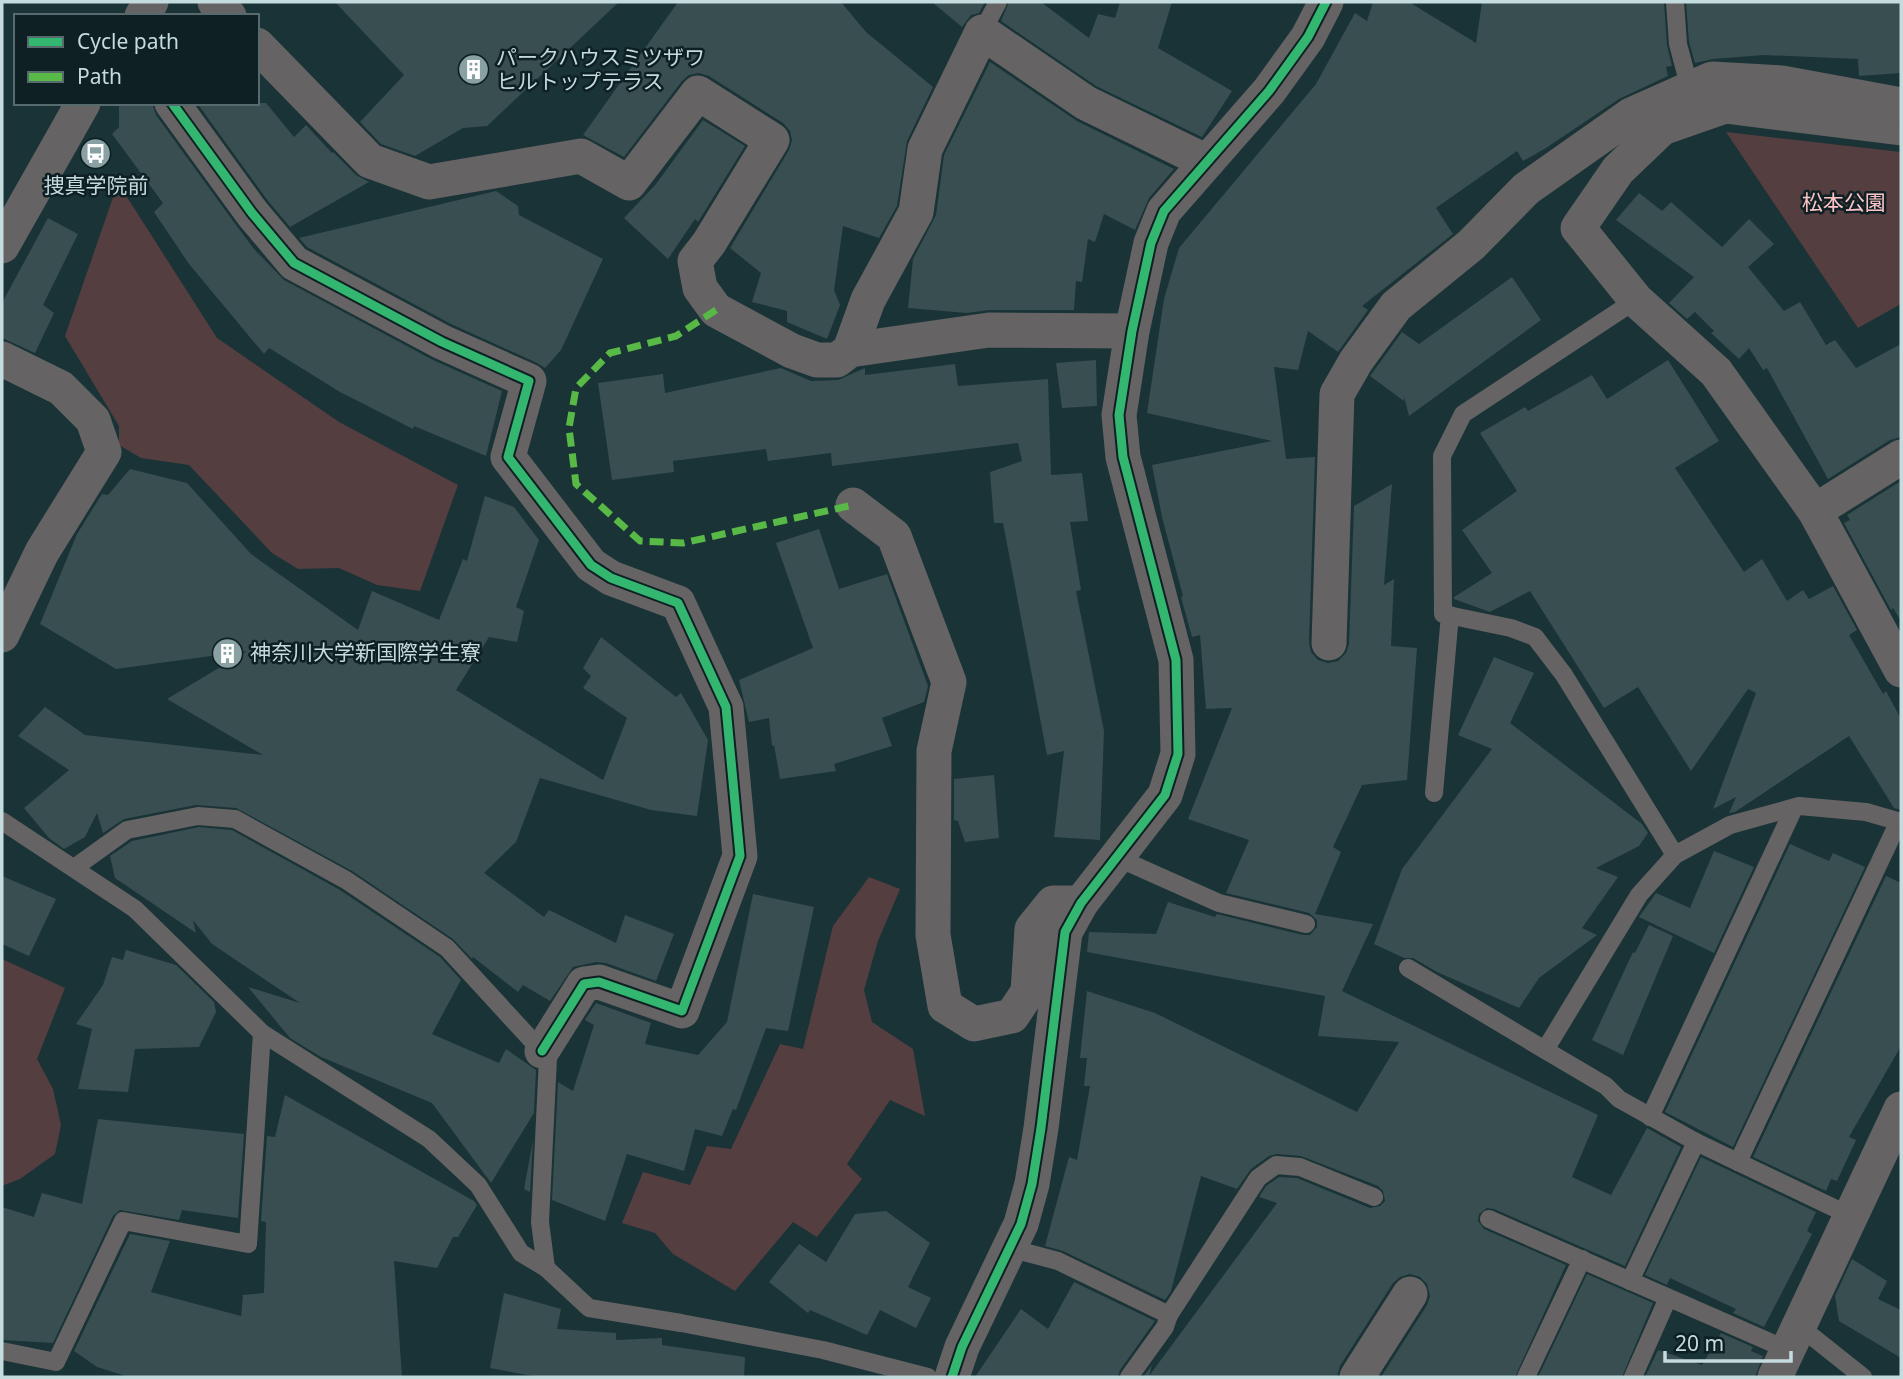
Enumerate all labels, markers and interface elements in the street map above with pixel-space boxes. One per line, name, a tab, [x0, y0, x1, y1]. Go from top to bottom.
legend	[14, 14, 259, 105]
text: Cycle path	[77, 27, 179, 55]
place label: パークハウスミツザワ ヒルトップテラス	[496, 43, 705, 95]
building icon: パークハウスミツザワ ヒルトップテラス	[456, 53, 490, 87]
text: Path	[77, 62, 122, 90]
bus stop icon: 捜真学院前	[79, 137, 113, 171]
place label: 捜真学院前	[44, 171, 149, 199]
park label: 松本公園	[1802, 188, 1886, 216]
building icon: 神奈川大学新国際学生寮	[210, 636, 244, 670]
place label: 神奈川大学新国際学生寮	[250, 638, 481, 666]
scale bar	[1665, 1320, 1791, 1364]
text: 20 m	[1675, 1329, 1724, 1357]

